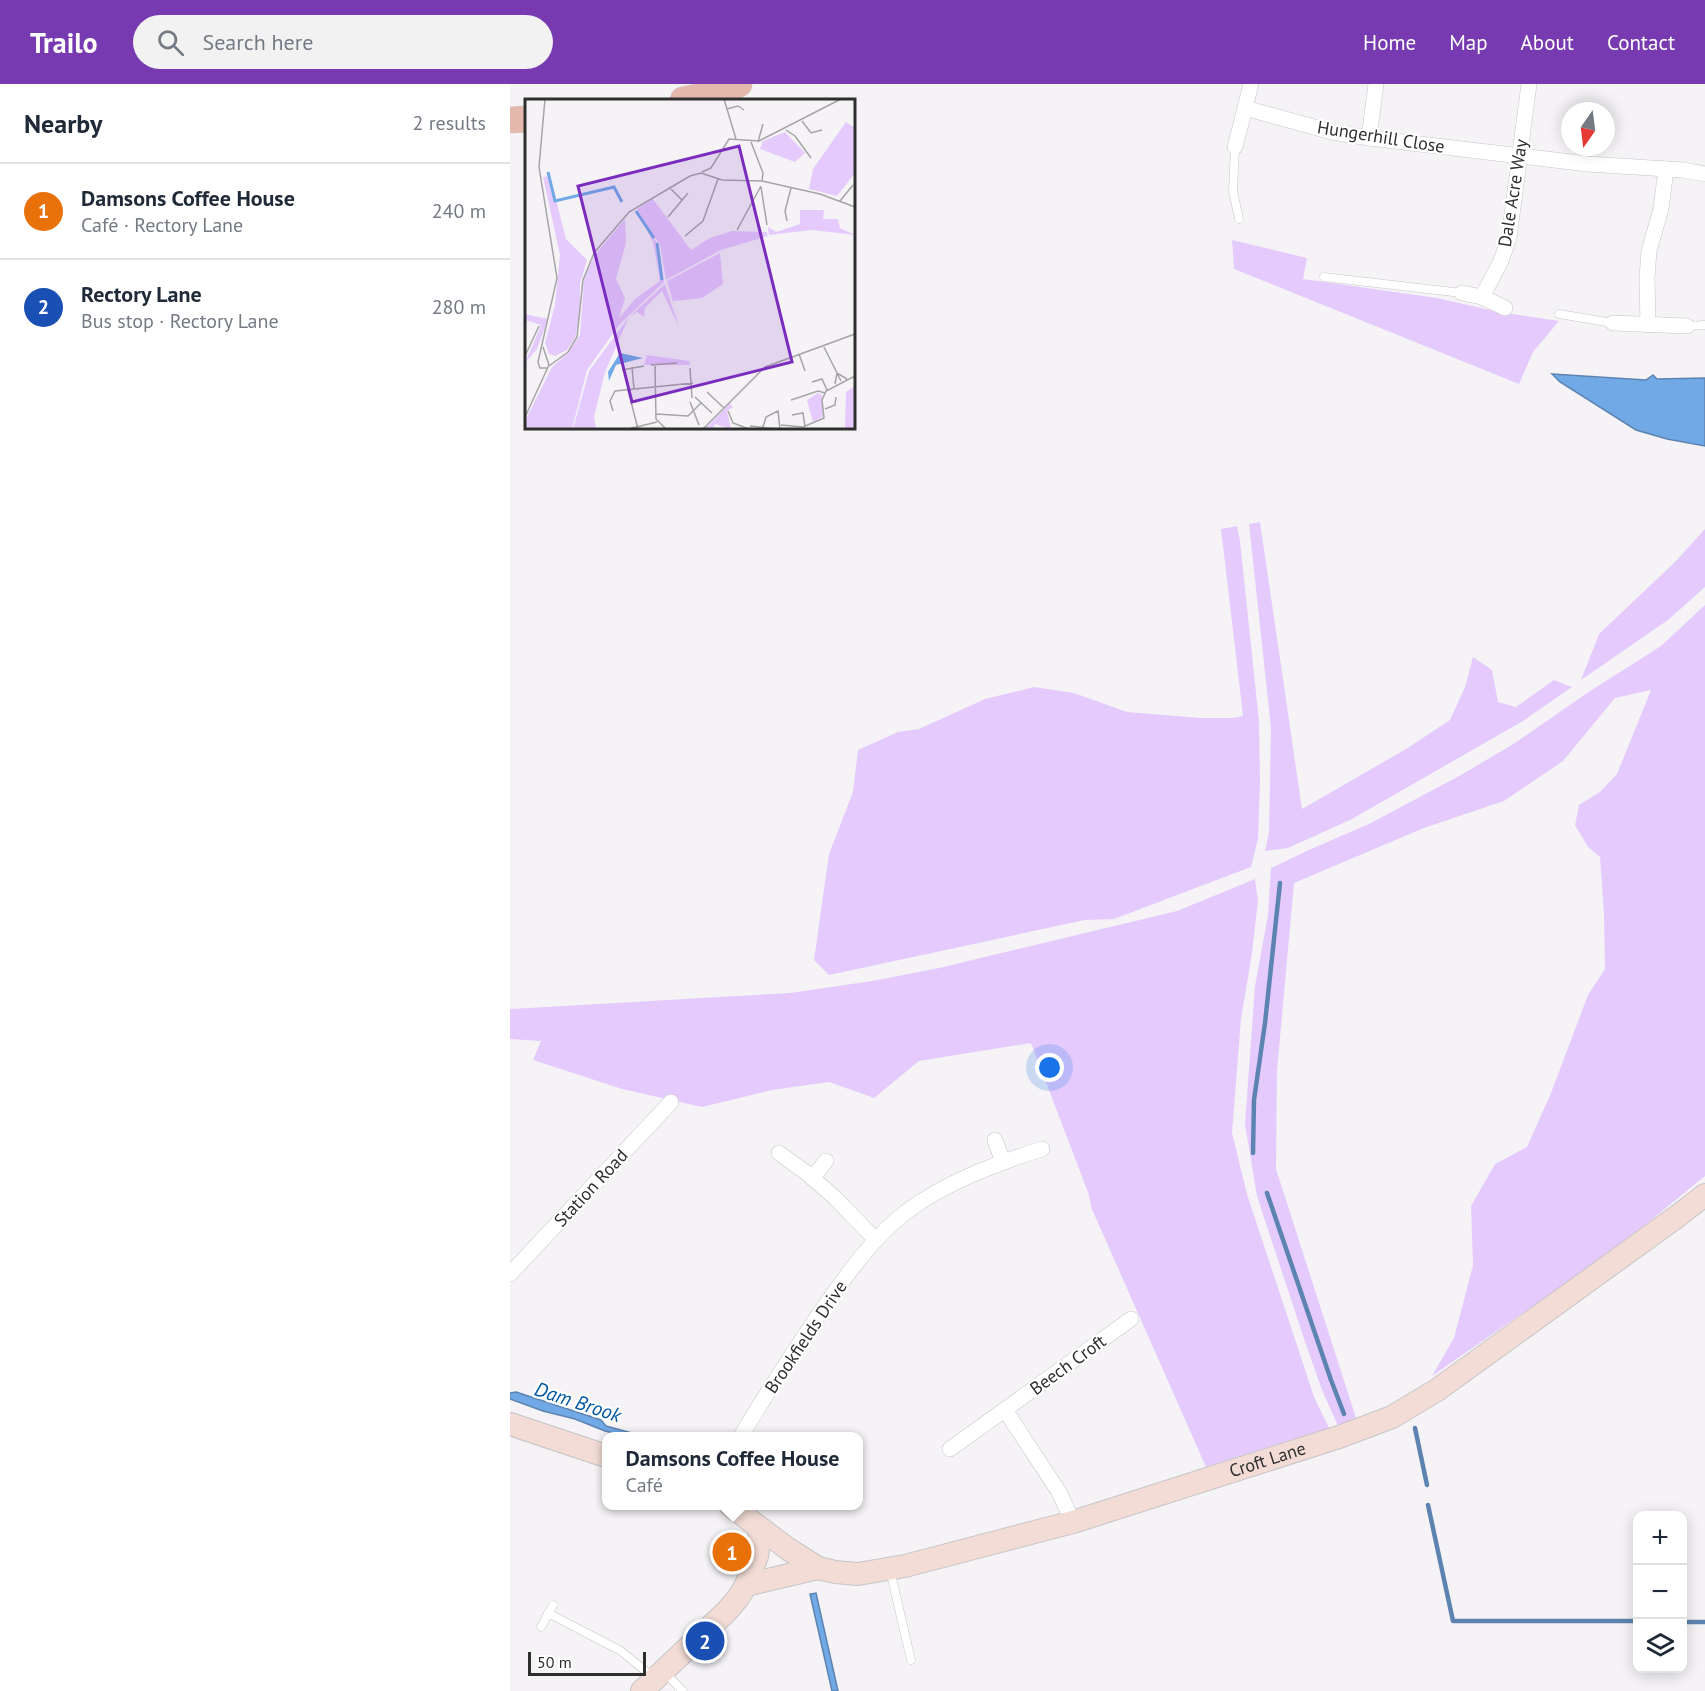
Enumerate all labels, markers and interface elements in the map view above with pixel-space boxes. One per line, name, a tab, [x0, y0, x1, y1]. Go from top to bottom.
search box	[133, 15, 553, 69]
text: Trailo	[30, 24, 97, 61]
icon: search	[154, 26, 187, 59]
text: Search here	[202, 28, 313, 56]
text: Home	[1363, 29, 1416, 56]
text: Map	[1449, 29, 1488, 56]
text: About	[1521, 29, 1574, 56]
text: Contact	[1607, 29, 1675, 56]
inset map	[525, 99, 855, 429]
north arrow	[1561, 102, 1615, 156]
text: Nearby	[24, 107, 102, 140]
text: 2 results	[413, 110, 486, 136]
street label: Hungerhill Close	[1316, 115, 1446, 158]
street label: Dale Acre Way	[1493, 137, 1532, 249]
text: Damsons Coffee House	[81, 184, 295, 212]
text: 1	[38, 198, 49, 224]
text: 240 m	[432, 198, 486, 224]
text: Café · Rectory Lane	[81, 212, 243, 238]
text: Rectory Lane	[81, 280, 202, 308]
text: 2	[38, 294, 49, 320]
text: 280 m	[432, 294, 486, 320]
text: Bus stop · Rectory Lane	[81, 308, 279, 334]
your location	[1035, 1053, 1064, 1082]
street label: Station Road	[549, 1144, 632, 1231]
street label: Brookfields Drive	[759, 1276, 852, 1397]
street label: Beech Croft	[1025, 1329, 1110, 1400]
water label: Dam Brook	[531, 1376, 625, 1428]
popup	[602, 1432, 863, 1510]
street label: Croft Lane	[1226, 1436, 1308, 1482]
text: Damsons Coffee House	[626, 1444, 839, 1472]
text: Café	[626, 1472, 663, 1498]
map controls	[1633, 1511, 1687, 1673]
button: +	[1633, 1511, 1687, 1565]
pin: 1	[712, 1530, 752, 1574]
button: −	[1633, 1565, 1687, 1619]
pin: 2	[686, 1618, 724, 1664]
button: layers	[1633, 1619, 1687, 1673]
scale bar	[528, 1649, 646, 1676]
text: 50 m	[537, 1652, 572, 1672]

